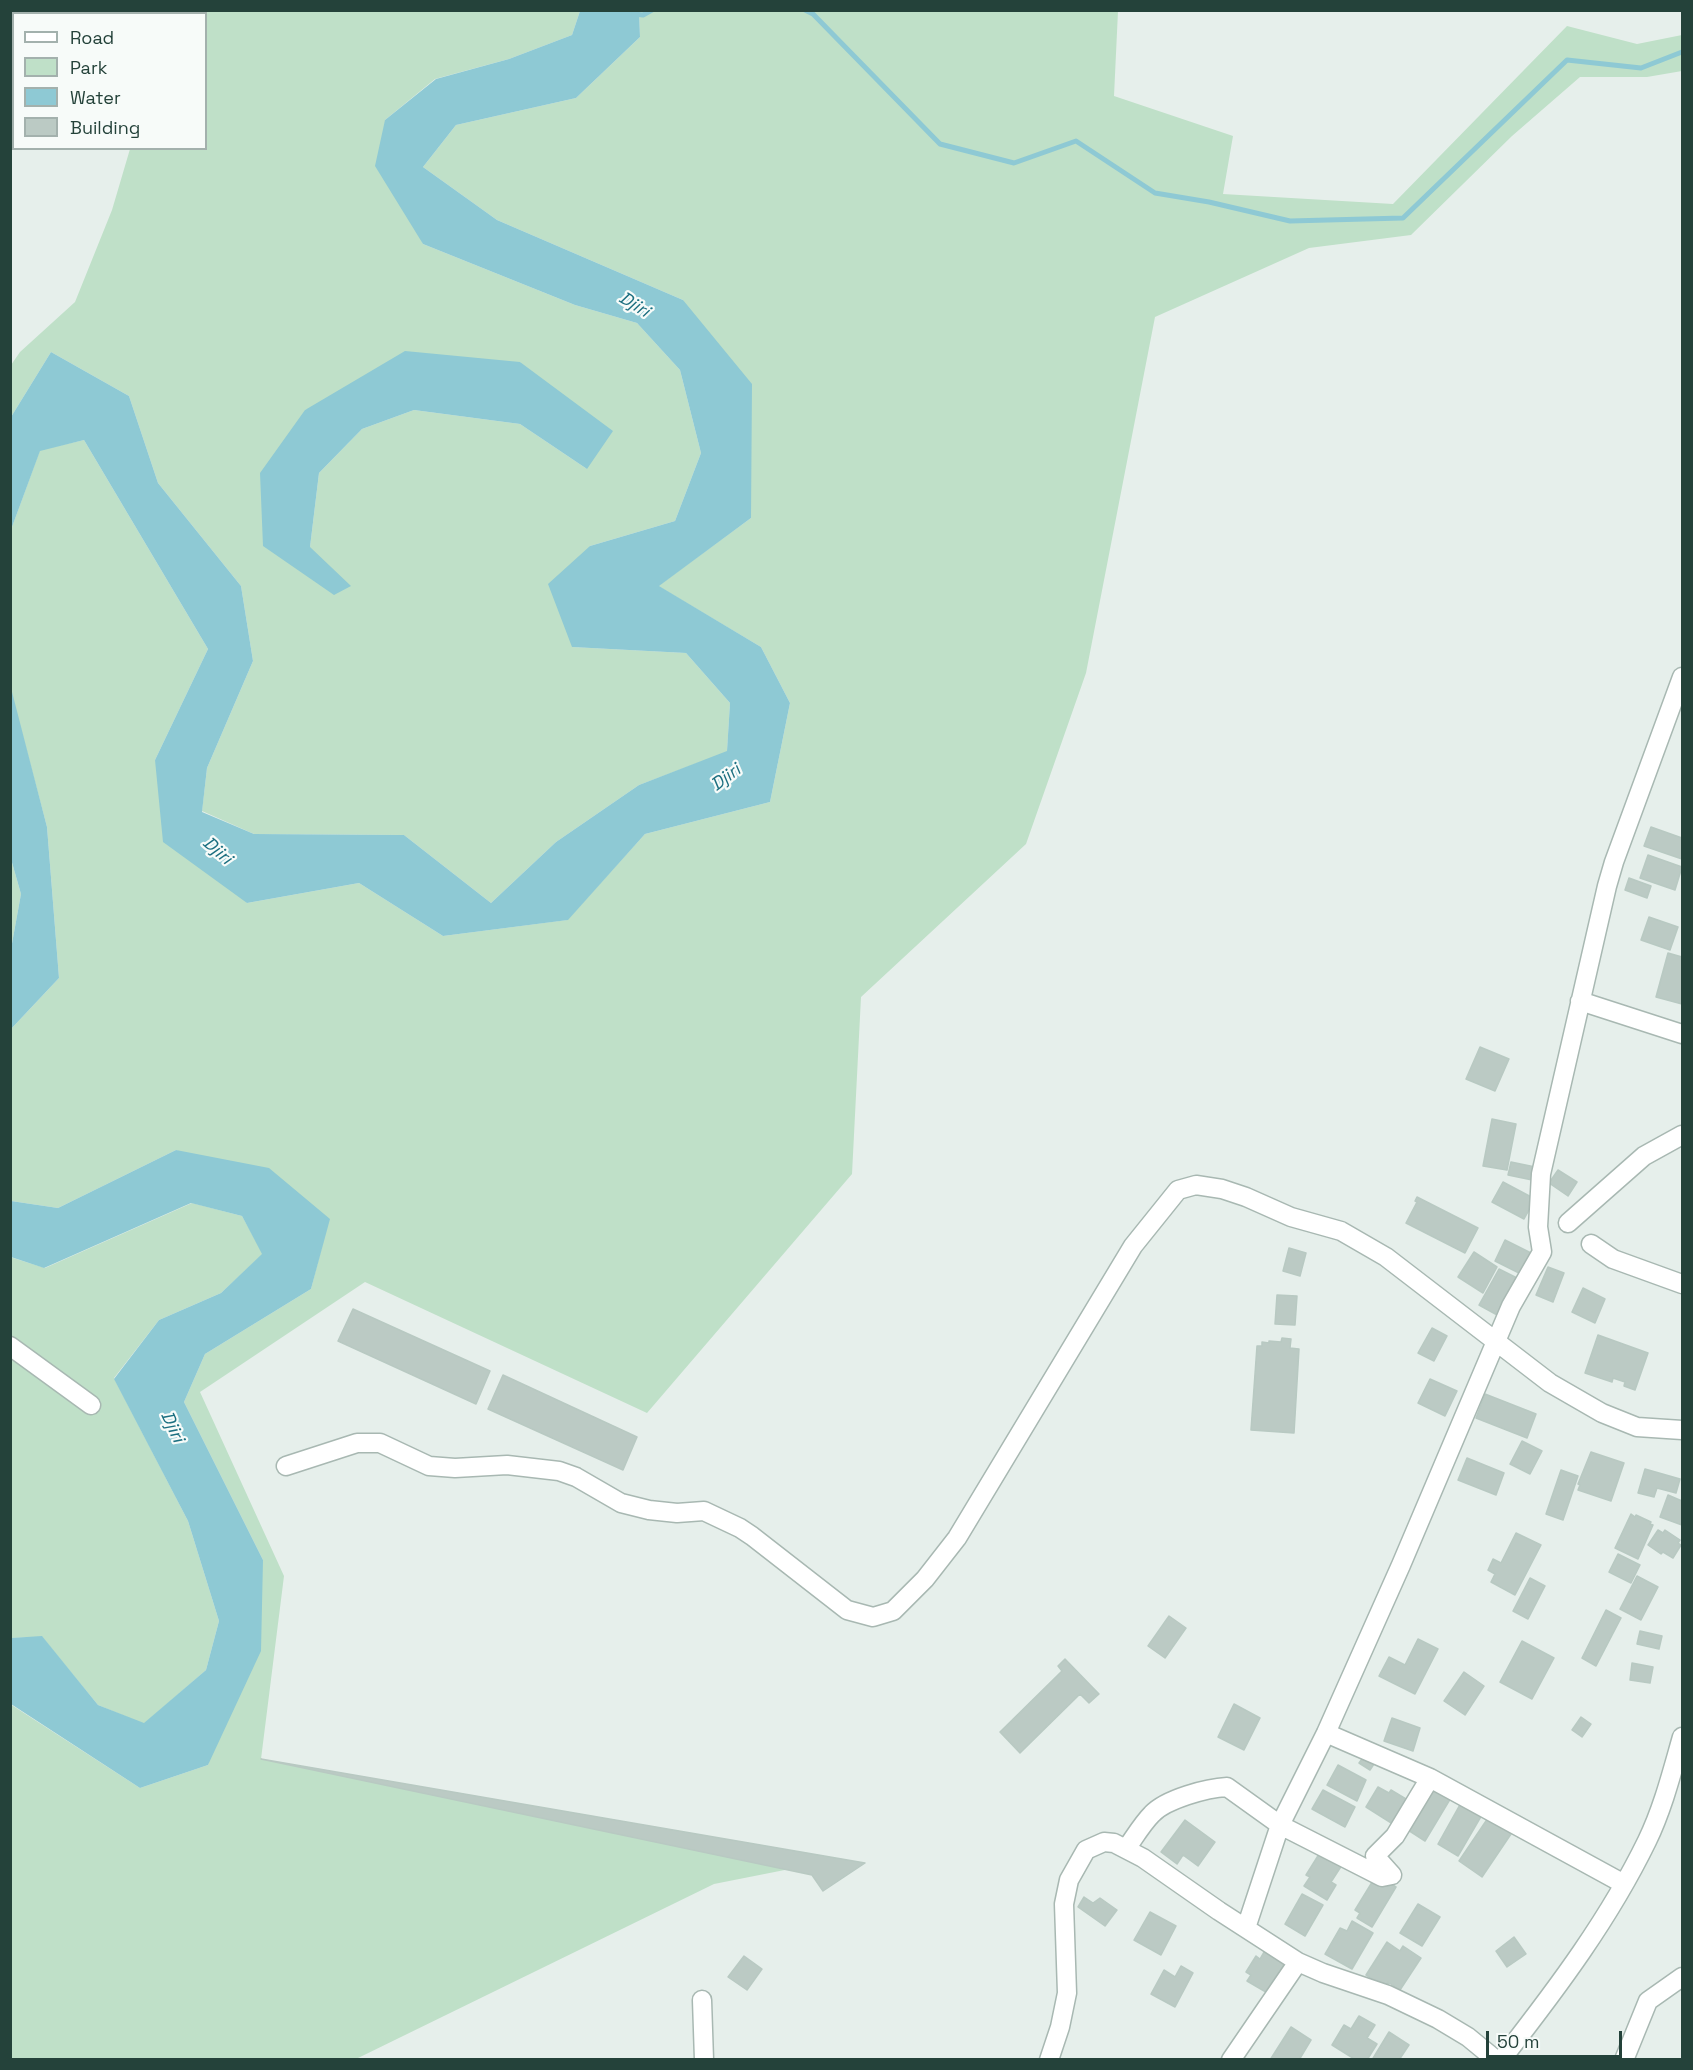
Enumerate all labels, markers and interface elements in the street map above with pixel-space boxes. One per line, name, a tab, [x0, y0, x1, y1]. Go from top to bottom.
legend	[12, 12, 207, 150]
text: Road	[70, 26, 114, 49]
text: Park	[70, 56, 107, 79]
text: Water	[70, 86, 121, 109]
text: Building	[70, 116, 140, 139]
water label: Djiri	[615, 287, 653, 323]
water label: Djiri	[707, 760, 745, 796]
water label: Djiri	[198, 832, 236, 870]
water label: Djiri	[155, 1408, 189, 1446]
scale bar	[1489, 2019, 1626, 2057]
text: 50 m	[1497, 2030, 1539, 2053]

